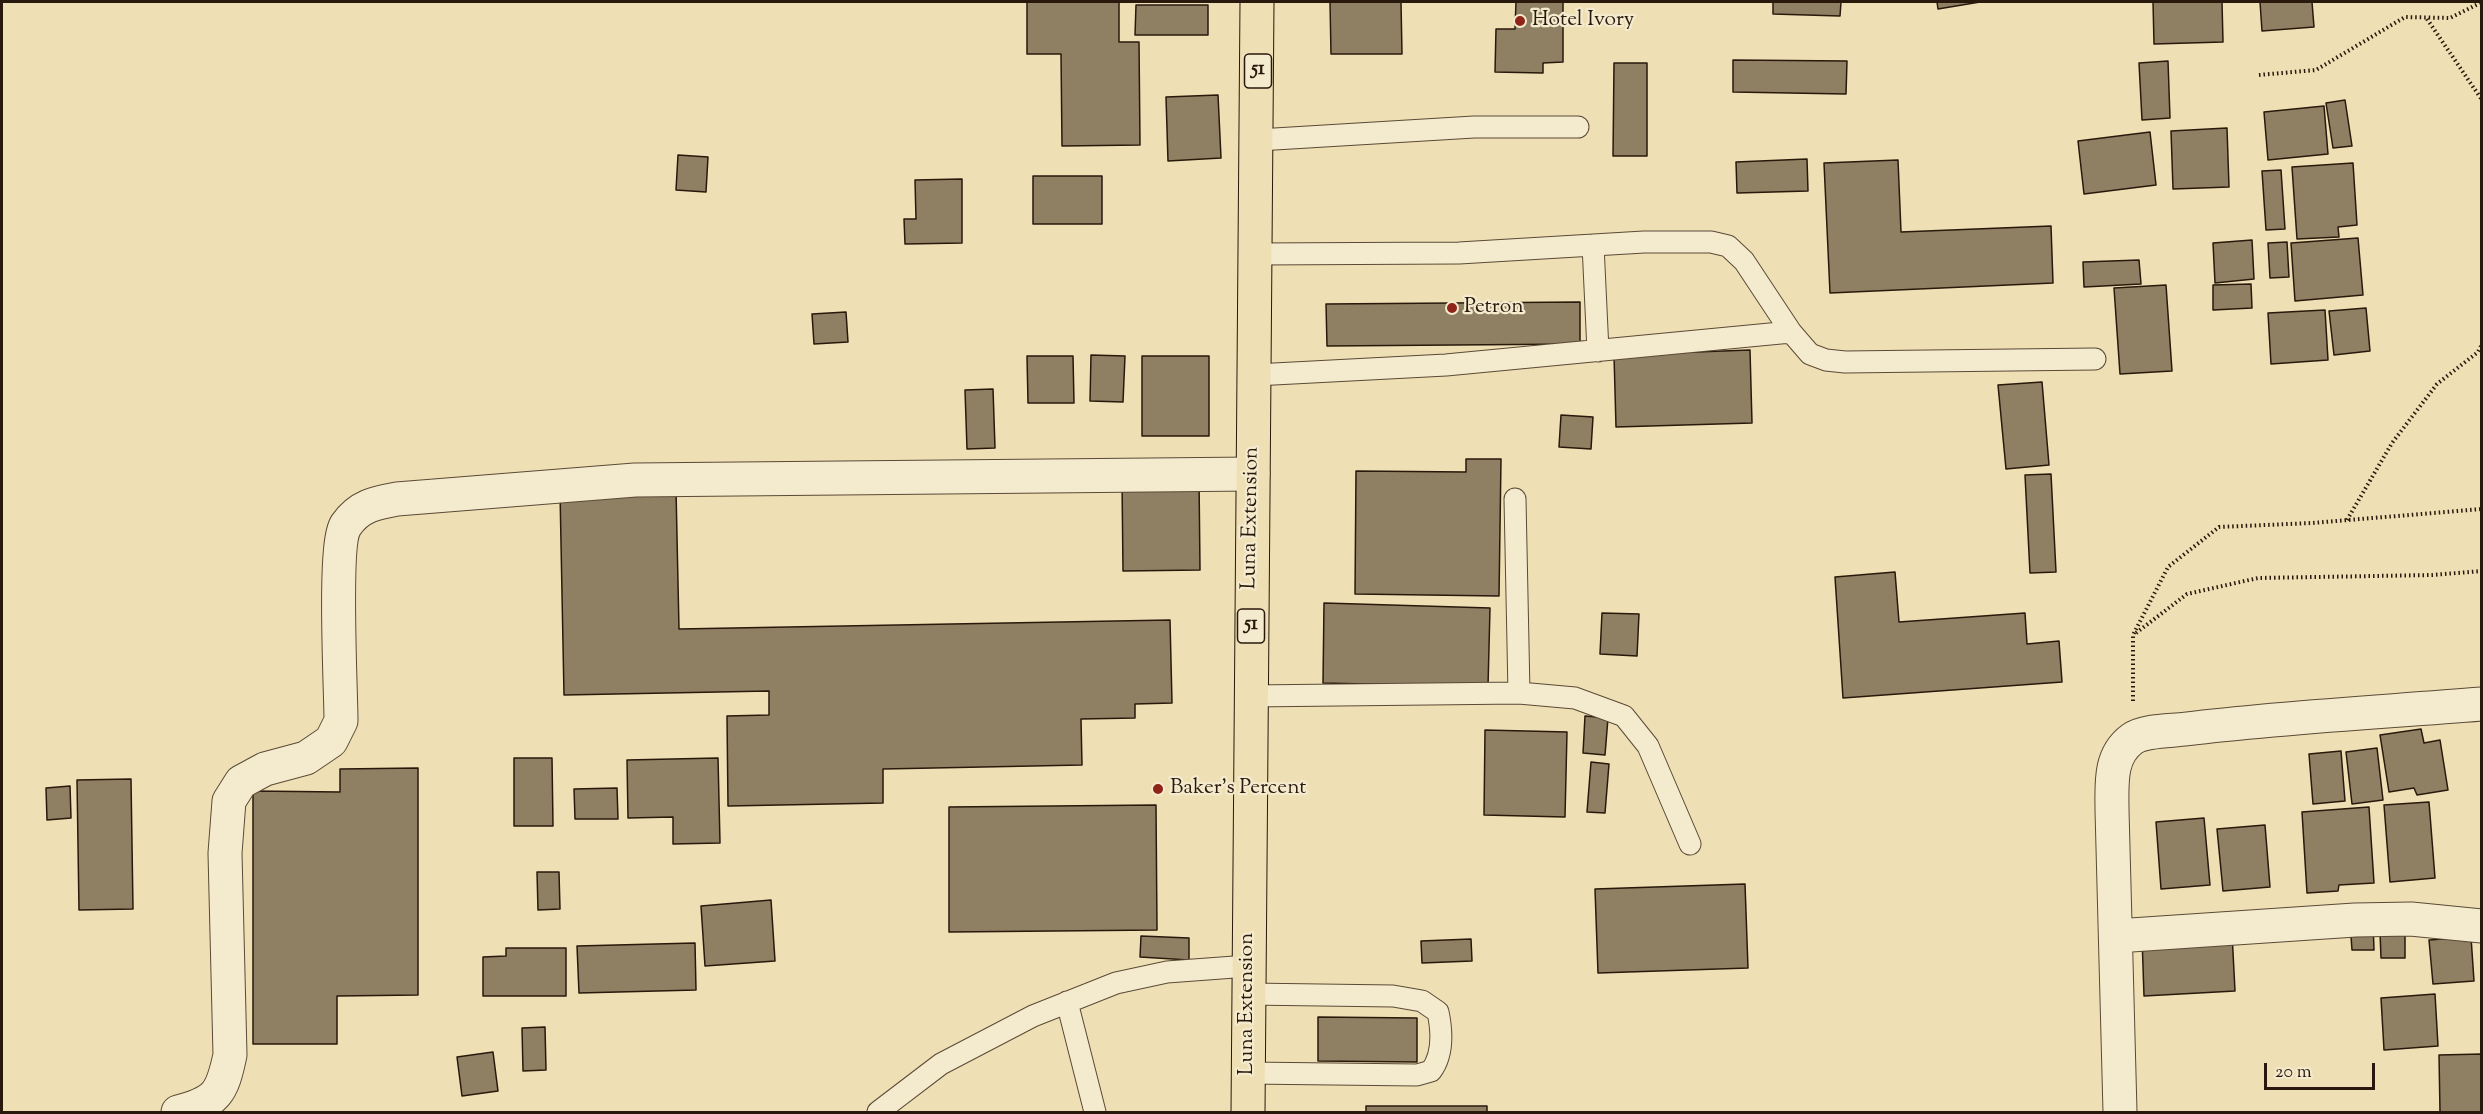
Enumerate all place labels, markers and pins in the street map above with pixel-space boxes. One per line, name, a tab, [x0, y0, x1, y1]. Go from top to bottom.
place label: Hotel Ivory	[1532, 8, 1634, 34]
marker: Hotel Ivory	[1513, 14, 1527, 28]
place label: Petron	[1464, 295, 1524, 321]
marker: Petron	[1445, 301, 1459, 315]
place label: Baker's Percent	[1170, 776, 1307, 802]
marker: Baker's Percent	[1151, 782, 1165, 796]

